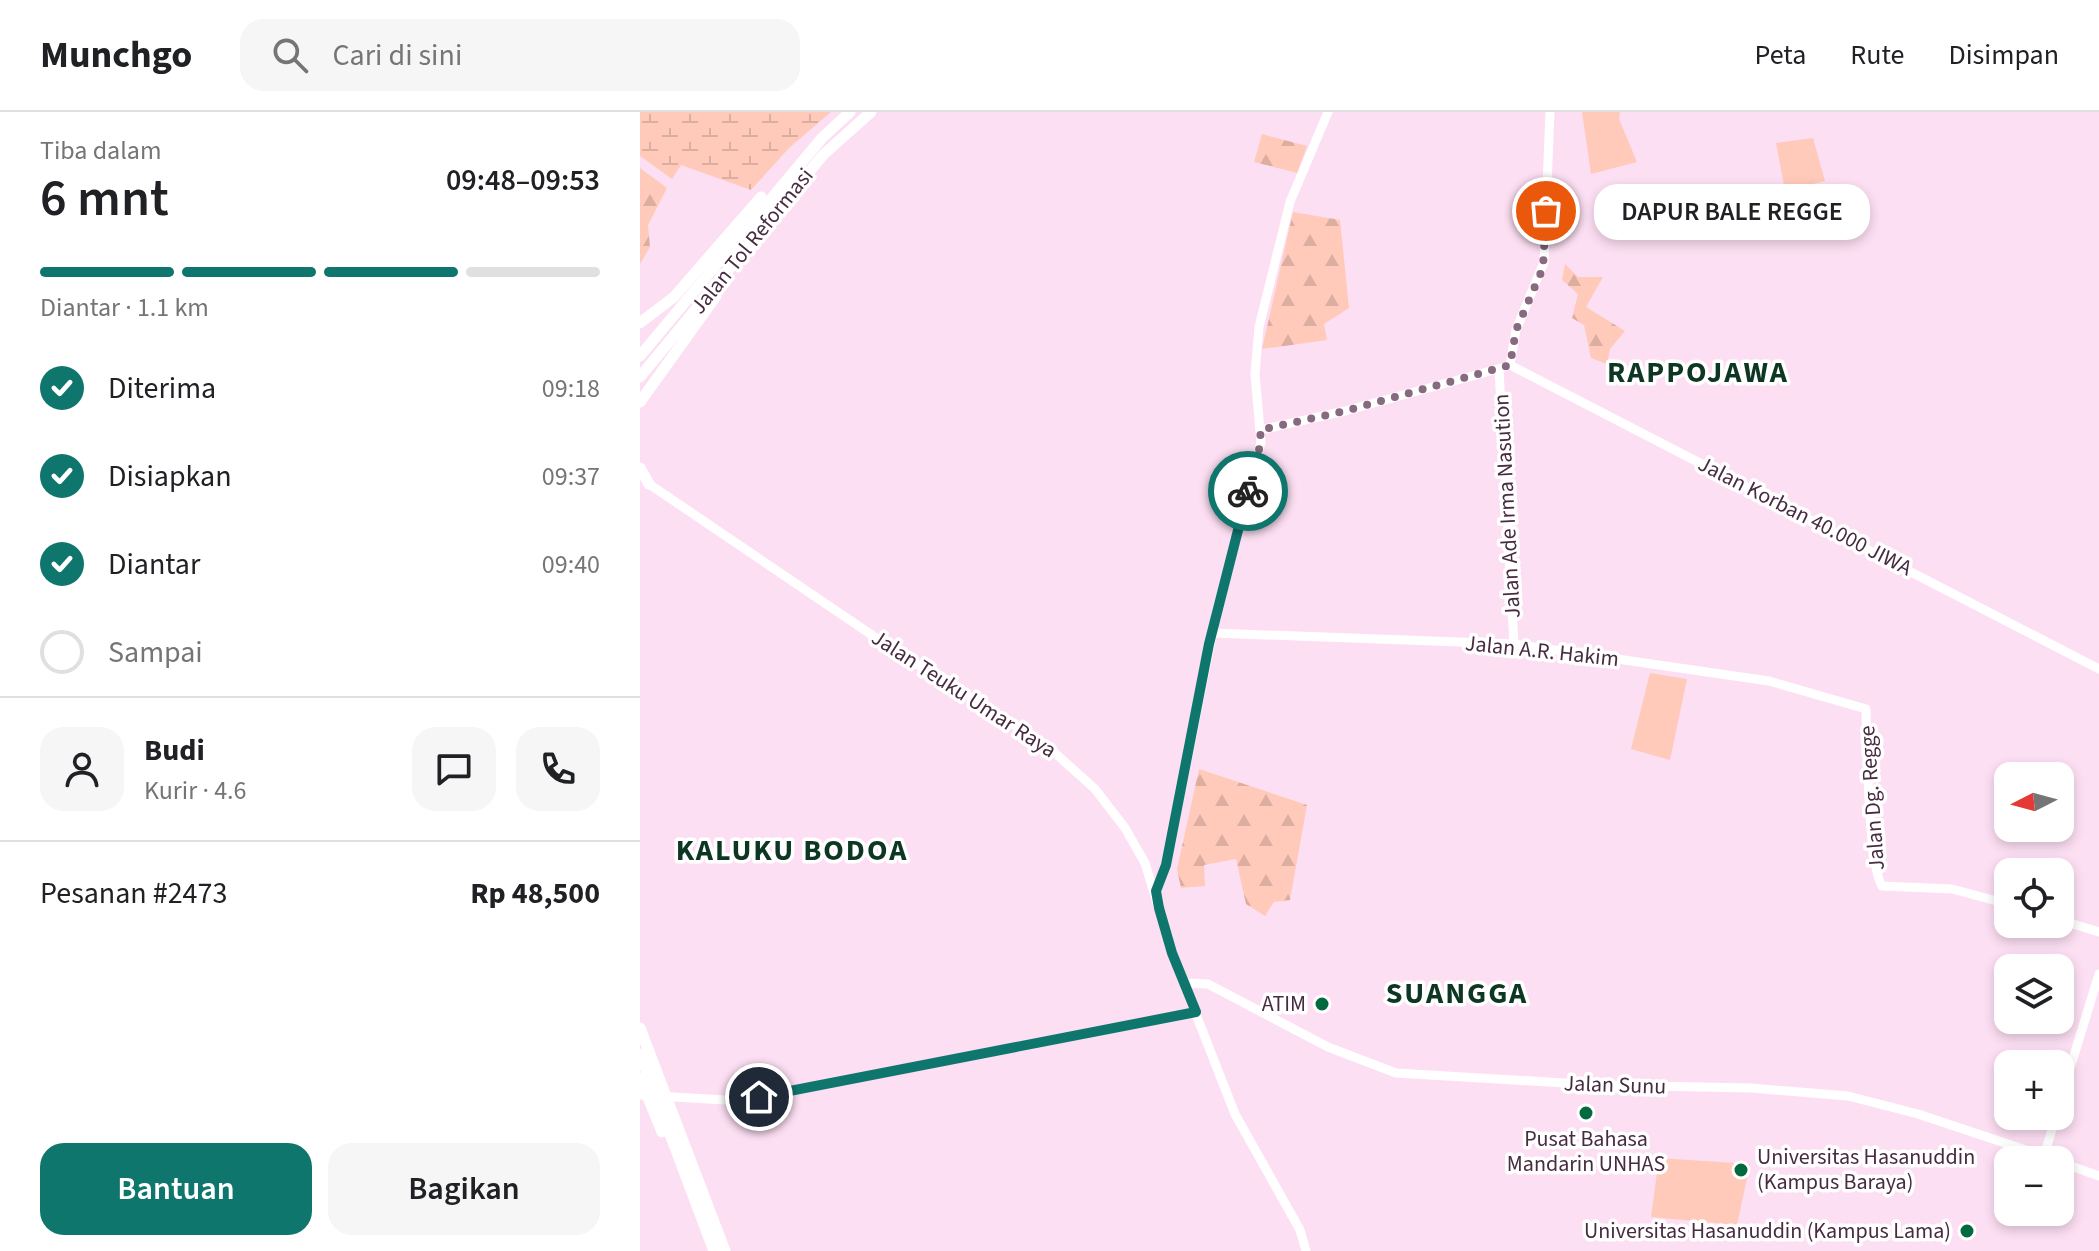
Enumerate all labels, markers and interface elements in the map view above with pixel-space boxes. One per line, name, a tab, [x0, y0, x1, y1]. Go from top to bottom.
search box	[240, 19, 800, 91]
text: Munchgo	[40, 28, 192, 82]
icon: search	[268, 33, 312, 77]
text: Cari di sini	[332, 34, 462, 77]
text: Peta	[1755, 35, 1806, 75]
text: Rute	[1850, 35, 1904, 75]
text: Disimpan	[1948, 35, 2059, 75]
text: Tiba dalam	[40, 132, 161, 169]
text: 09:48–09:53	[446, 159, 600, 202]
street label: Jalan Tol Reformasi	[683, 161, 821, 321]
text: 6 mnt	[40, 162, 169, 236]
pin	[1512, 177, 1580, 245]
callout: DAPUR BALE REGGE	[1594, 183, 1870, 239]
icon: bag	[1524, 189, 1568, 233]
text: DAPUR BALE REGGE	[1621, 193, 1843, 230]
text: Diantar · 1.1 km	[40, 289, 209, 326]
district label: RAPPOJAWA	[1607, 351, 1789, 394]
icon: check	[40, 366, 84, 410]
text: Diterima	[108, 367, 216, 410]
text: 09:18	[542, 370, 600, 407]
street label: Jalan Ade Irma Nasution	[1485, 393, 1529, 619]
street label: Jalan Korban 40.000 JIWA	[1692, 448, 1918, 584]
courier	[1208, 451, 1288, 531]
icon: check	[40, 454, 84, 498]
text: Disiapkan	[108, 455, 232, 498]
text: 09:37	[542, 458, 600, 495]
icon: bike	[1226, 469, 1270, 513]
icon: check	[40, 542, 84, 586]
text: Diantar	[108, 543, 200, 586]
text: 09:40	[542, 546, 600, 583]
street label: Jalan Teuku Umar Raya	[865, 622, 1063, 766]
street label: Jalan A.R. Hakim	[1463, 627, 1621, 675]
text: Sampai	[108, 631, 203, 674]
street label: Jalan Dg. Regge	[1851, 724, 1893, 871]
button: person	[40, 727, 124, 811]
button: chat	[412, 727, 496, 811]
button: phone	[516, 727, 600, 811]
text: Budi	[144, 729, 205, 772]
north arrow	[1994, 762, 2074, 842]
map controls	[1994, 762, 2074, 1226]
text: Kurir · 4.6	[144, 772, 246, 809]
district label: KALUKU BODOA	[676, 829, 908, 872]
button: locate	[1994, 858, 2074, 938]
text: Pesanan #2473	[40, 872, 227, 915]
text: Rp 48,500	[470, 872, 600, 915]
button: layers	[1994, 954, 2074, 1034]
district label: SUANGGA	[1386, 972, 1528, 1015]
place label: ATIM	[1262, 988, 1306, 1020]
marker: ATIM	[1313, 995, 1331, 1013]
button: +	[1994, 1050, 2074, 1130]
pin	[725, 1063, 793, 1131]
street label: Jalan Sunu	[1563, 1067, 1667, 1103]
icon: home	[737, 1075, 781, 1119]
marker: Pusat Bahasa Mandarin UNHAS	[1577, 1104, 1595, 1122]
place label: Pusat Bahasa Mandarin UNHAS	[1507, 1123, 1665, 1180]
place label: Universitas Hasanuddin (Kampus Baraya)	[1757, 1141, 1975, 1198]
button: Bantuan	[40, 1143, 312, 1235]
button: Bagikan	[328, 1143, 600, 1235]
button: −	[1994, 1146, 2074, 1226]
marker: Universitas Hasanuddin (Kampus Baraya)	[1732, 1161, 1750, 1179]
place label: Universitas Hasanuddin (Kampus Lama)	[1584, 1215, 1951, 1247]
marker: Universitas Hasanuddin (Kampus Lama)	[1958, 1222, 1976, 1240]

